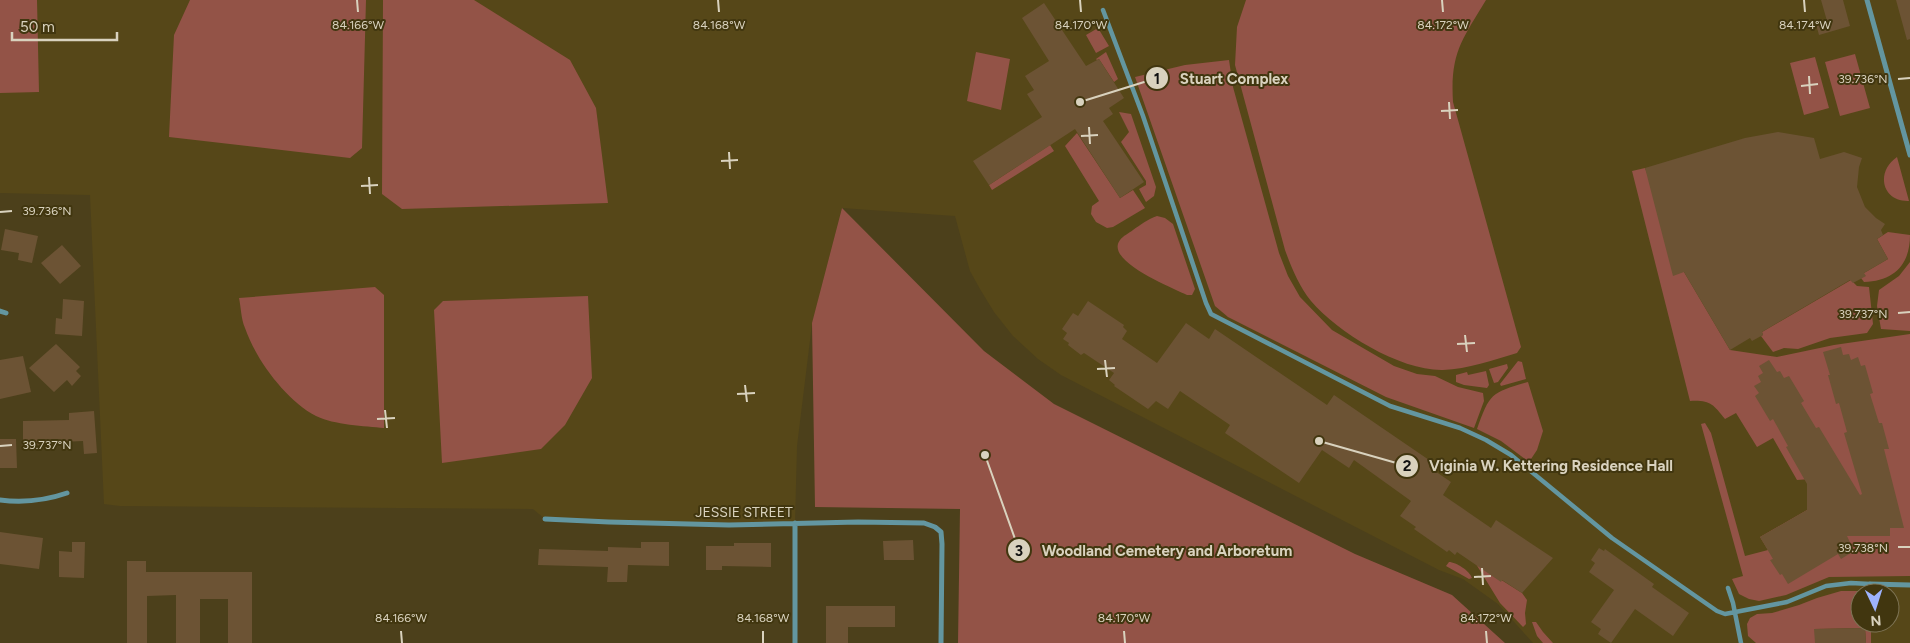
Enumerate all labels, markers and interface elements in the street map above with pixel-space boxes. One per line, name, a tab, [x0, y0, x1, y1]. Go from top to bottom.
scale bar	[12, 10, 118, 42]
text: 50 m	[20, 18, 55, 36]
text: 84.166°W	[332, 18, 384, 32]
text: 84.168°W	[693, 18, 746, 32]
text: 84.170°W	[1055, 18, 1108, 32]
text: 84.172°W	[1417, 18, 1469, 32]
text: 84.174°W	[1779, 18, 1832, 32]
callout: Stuart Complex	[1145, 63, 1298, 93]
text: 1	[1154, 70, 1160, 88]
text: Stuart Complex	[1180, 70, 1288, 88]
text: 39.736°N	[1838, 72, 1888, 86]
text: 39.736°N	[22, 204, 72, 218]
text: 39.737°N	[1839, 307, 1887, 321]
text: 39.737°N	[23, 438, 71, 452]
callout: Viginia W. Kettering Residence Hall	[1394, 451, 1683, 481]
text: 2	[1403, 457, 1412, 475]
text: Viginia W. Kettering Residence Hall	[1429, 457, 1673, 475]
street label: JESSIE STREET	[695, 504, 793, 521]
callout: Woodland Cemetery and Arboretum	[1007, 535, 1302, 565]
text: 39.738°N	[1838, 541, 1888, 555]
text: 3	[1015, 542, 1023, 560]
text: Woodland Cemetery and Arboretum	[1042, 542, 1292, 560]
north arrow	[1850, 583, 1900, 633]
text: 84.166°W	[375, 611, 427, 625]
text: 84.168°W	[737, 611, 790, 625]
text: 84.170°W	[1098, 611, 1151, 625]
text: 84.172°W	[1460, 611, 1512, 625]
text: N	[1870, 612, 1882, 629]

